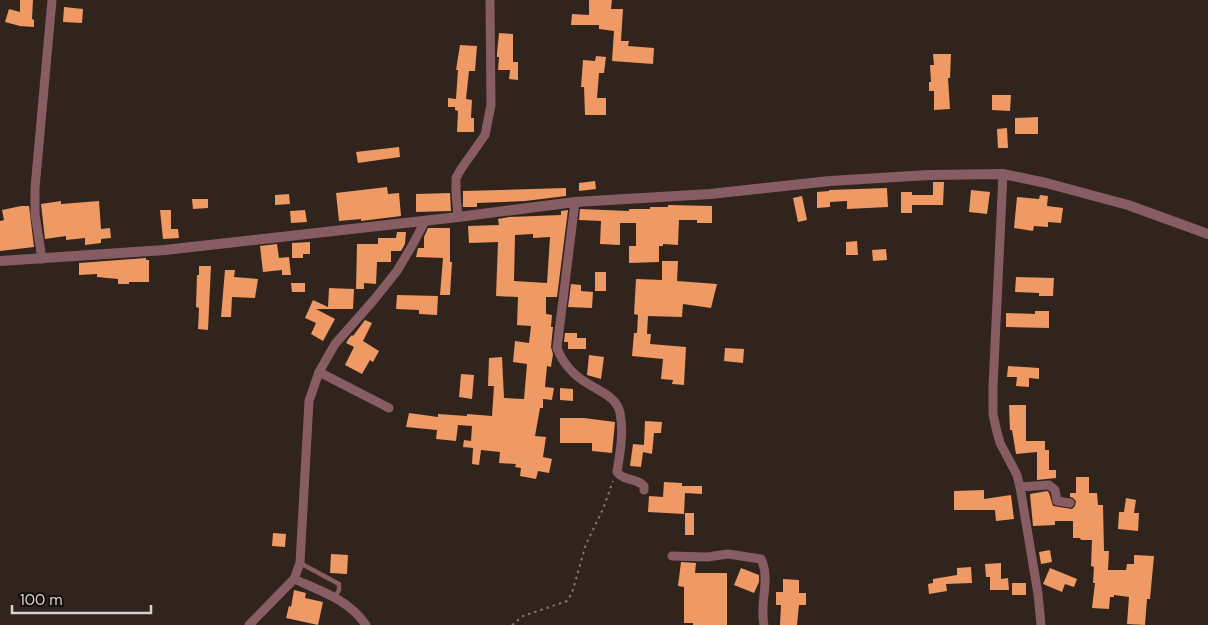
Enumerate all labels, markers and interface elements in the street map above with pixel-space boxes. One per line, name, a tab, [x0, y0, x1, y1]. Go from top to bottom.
scale bar	[12, 582, 151, 614]
text: 100 m	[20, 590, 63, 610]

